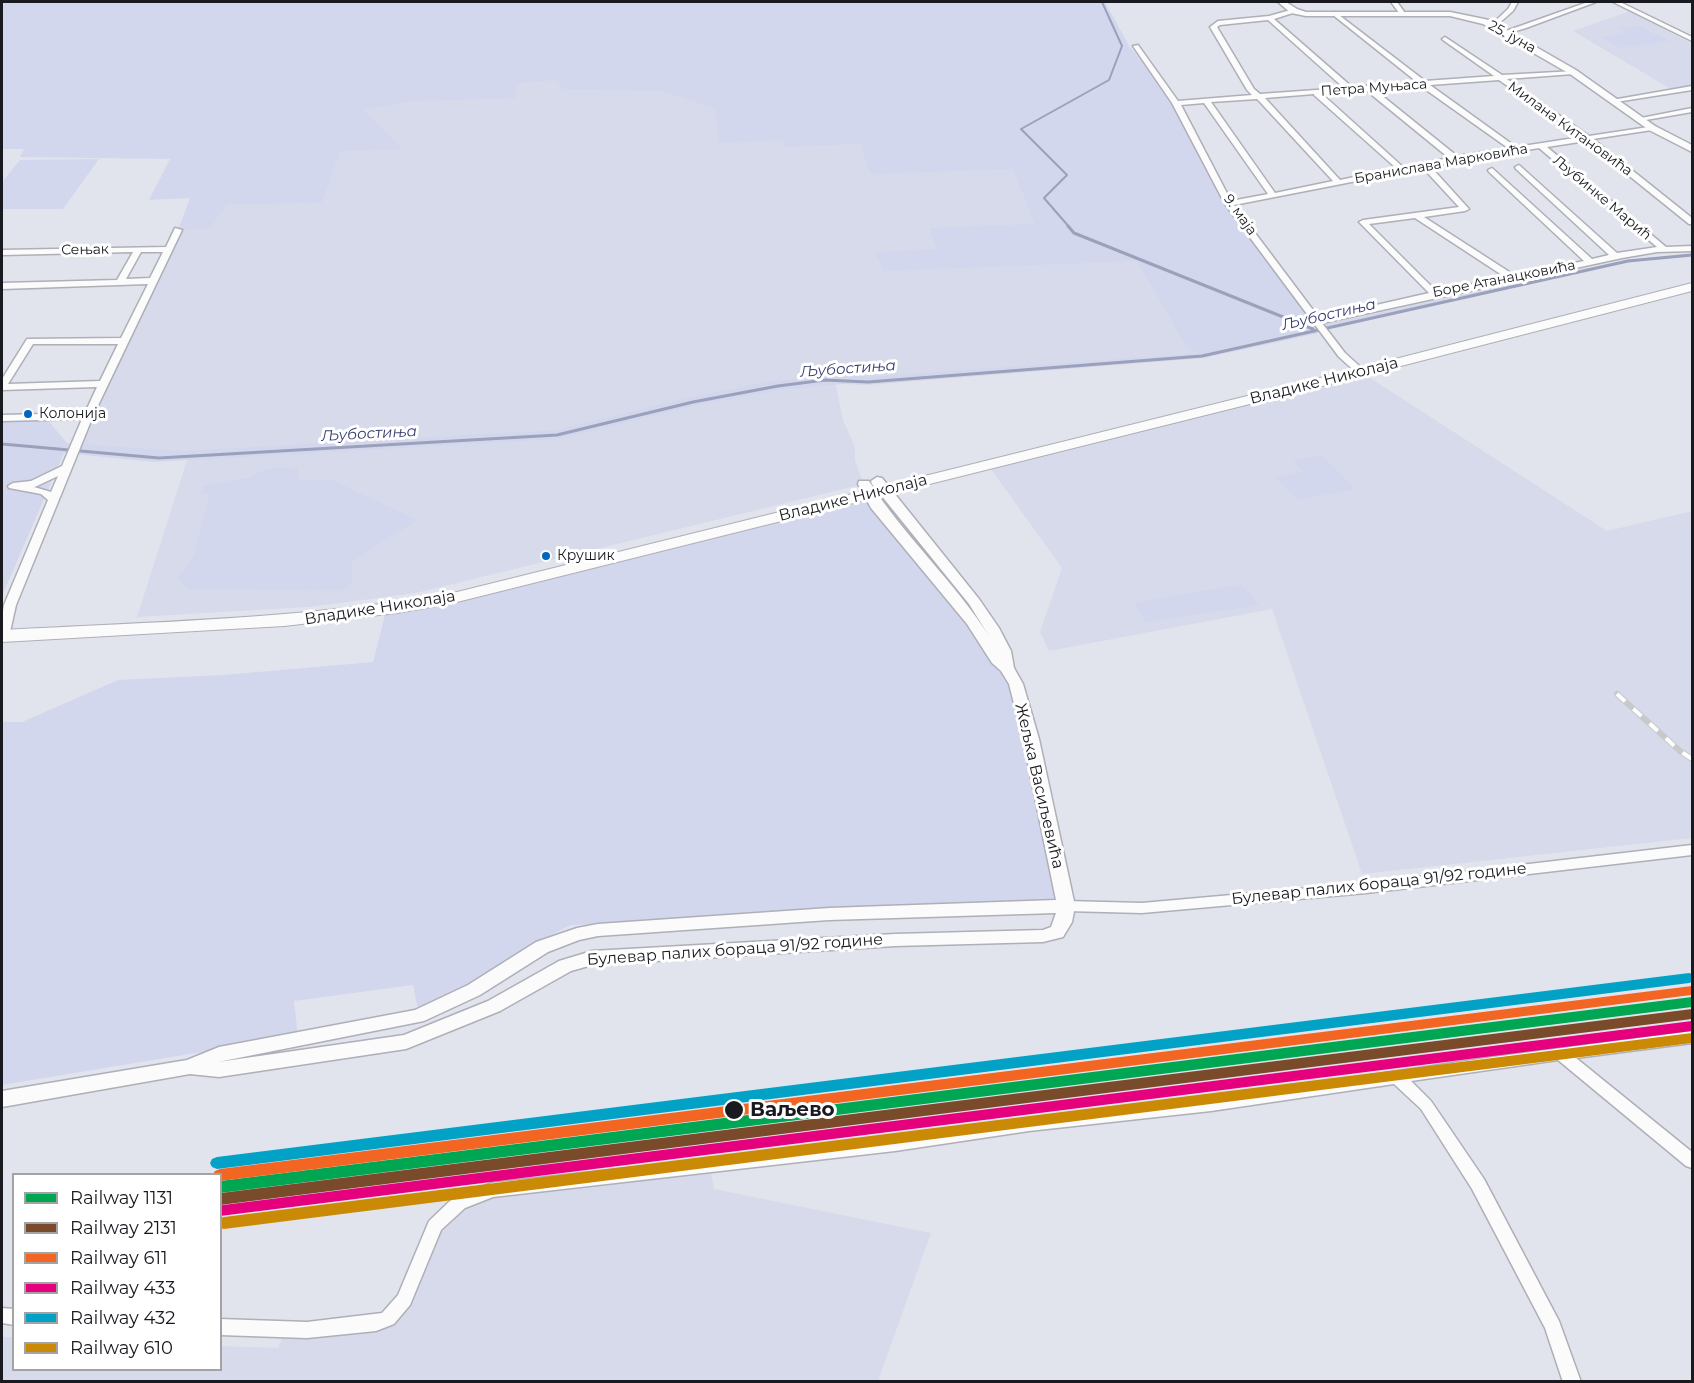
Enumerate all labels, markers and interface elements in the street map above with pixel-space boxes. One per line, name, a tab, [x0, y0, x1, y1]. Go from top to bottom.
street label: 25. јуна	[1485, 17, 1539, 57]
street label: Петра Муњаса	[1320, 76, 1428, 100]
street label: Милана Китановића	[1505, 78, 1635, 180]
street label: Бранислава Марковића	[1353, 140, 1529, 188]
street label: Љубинке Марић	[1550, 152, 1654, 244]
street label: 9. маја	[1220, 191, 1260, 239]
street label: Сењак	[61, 241, 109, 259]
street label: Боре Атанацковића	[1431, 257, 1577, 301]
water label: Љубостиња	[1280, 295, 1378, 335]
street label: Владике Николаја	[1248, 353, 1400, 409]
water label: Љубостиња	[800, 357, 896, 381]
place label: Колонија	[39, 406, 106, 422]
marker: Колонија	[22, 408, 34, 420]
water label: Љубостиња	[321, 423, 417, 445]
street label: Владике Николаја	[777, 470, 929, 526]
place label: Крушик	[557, 548, 615, 564]
marker: Крушик	[540, 550, 552, 562]
street label: Владике Николаја	[303, 587, 457, 629]
street label: Жељка Васиљевића	[1011, 701, 1067, 871]
street label: Булевар палих бораца 91/92 године	[1230, 859, 1528, 909]
street label: Булевар палих бораца 91/92 године	[586, 930, 884, 970]
place label: Ваљево	[750, 1098, 835, 1122]
marker: Ваљево	[723, 1099, 745, 1121]
legend	[12, 1173, 222, 1371]
text: Railway 1131	[70, 1187, 173, 1209]
text: Railway 2131	[70, 1217, 177, 1239]
text: Railway 611	[70, 1247, 167, 1269]
text: Railway 433	[70, 1277, 175, 1299]
text: Railway 432	[70, 1307, 175, 1329]
text: Railway 610	[70, 1337, 173, 1359]

